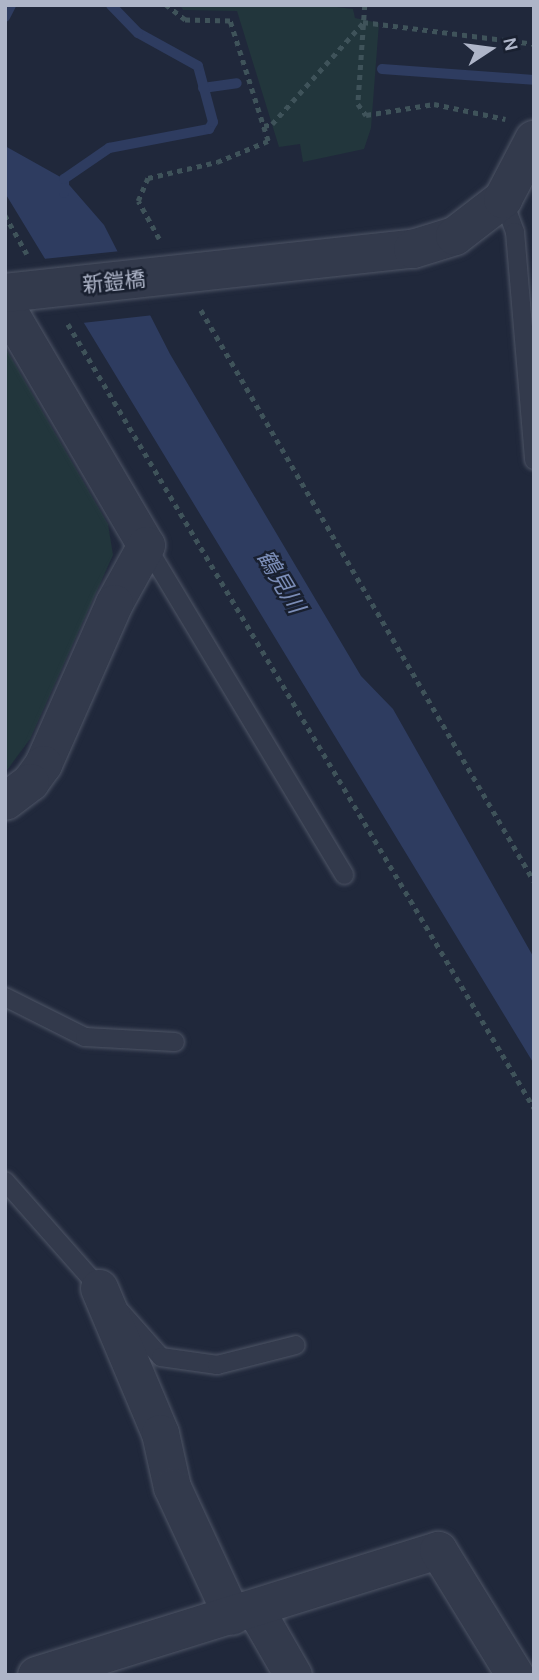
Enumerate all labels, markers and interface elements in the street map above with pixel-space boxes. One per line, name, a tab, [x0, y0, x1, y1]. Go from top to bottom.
north arrow	[455, 14, 525, 84]
text: N	[498, 35, 523, 53]
street label: 新鎧橋	[81, 266, 147, 298]
water label: 鶴見川	[250, 545, 310, 619]

